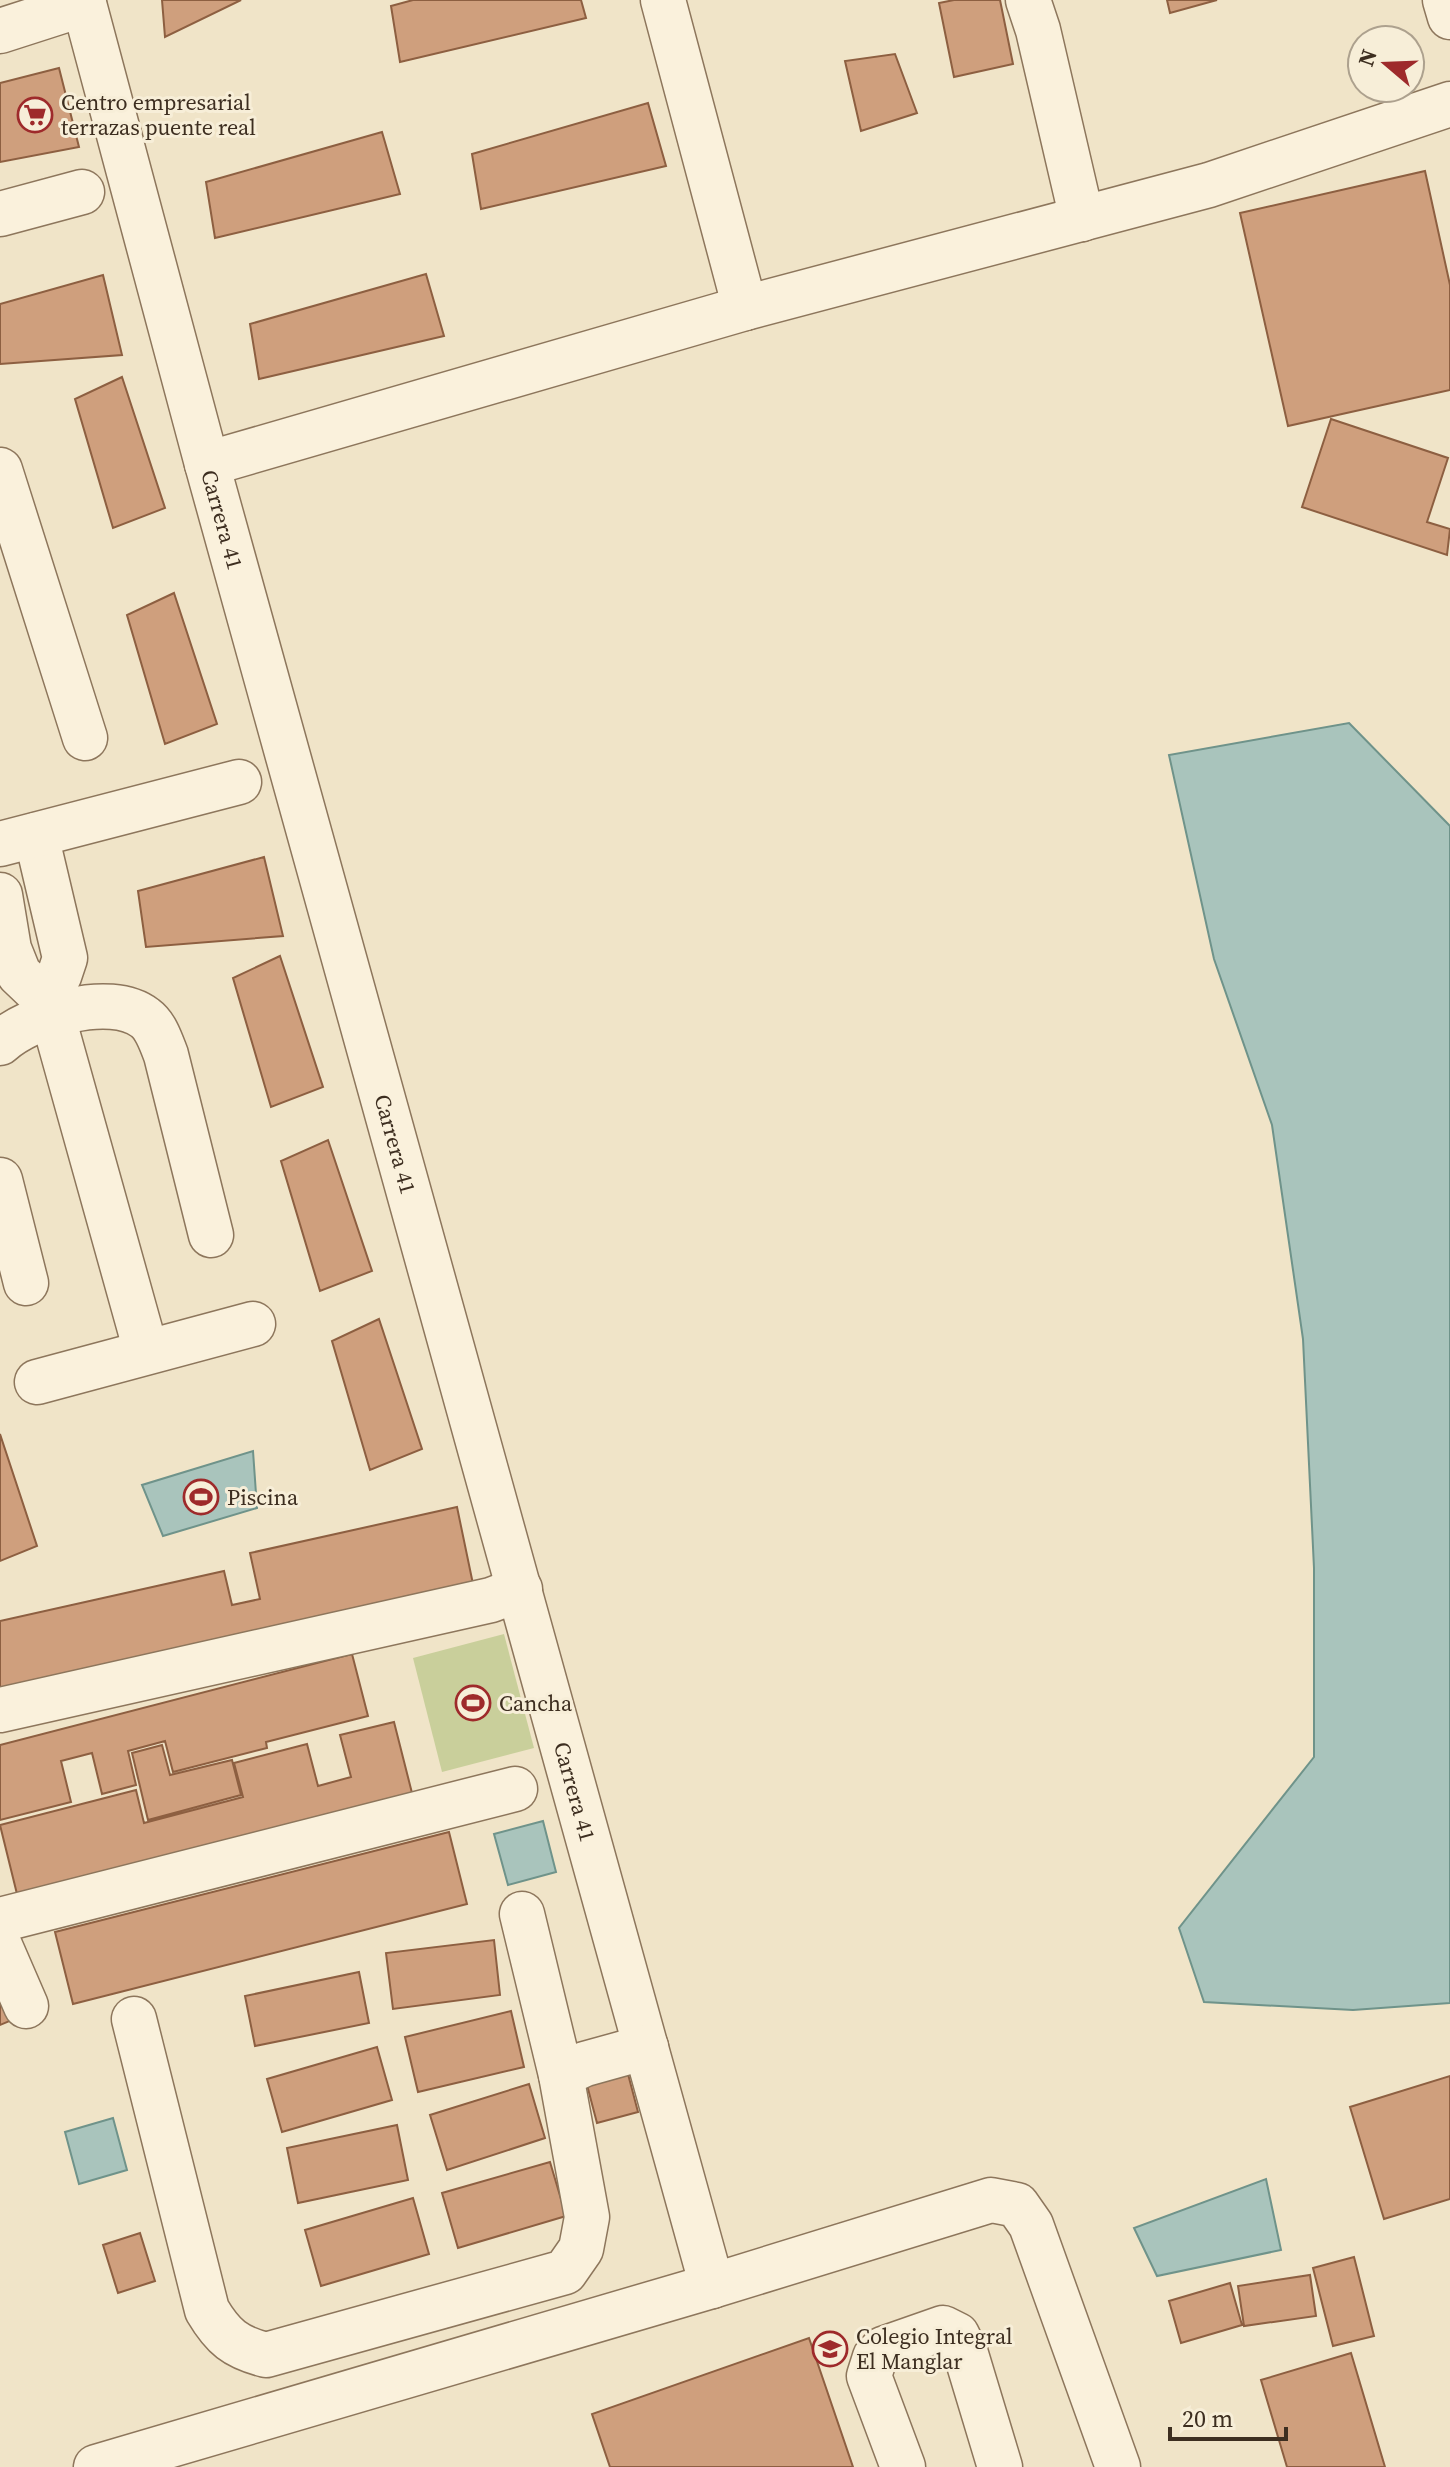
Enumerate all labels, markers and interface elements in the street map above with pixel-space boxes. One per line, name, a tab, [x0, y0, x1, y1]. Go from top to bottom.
north arrow	[1346, 24, 1426, 104]
text: N	[1350, 45, 1384, 70]
place label: Centro empresarial terrazas puente real	[61, 87, 256, 142]
supermarket icon: Centro empresarial terrazas puente real	[16, 96, 54, 134]
street label: Carrera 41	[194, 466, 251, 573]
street label: Carrera 41	[367, 1091, 424, 1197]
sports icon: Piscina	[182, 1478, 220, 1516]
place label: Piscina	[227, 1482, 299, 1512]
sports icon: Cancha	[454, 1684, 492, 1722]
place label: Cancha	[499, 1688, 573, 1718]
street label: Carrera 41	[547, 1738, 603, 1845]
place label: Colegio Integral El Manglar	[856, 2321, 1013, 2376]
school or university icon: Colegio Integral El Manglar	[811, 2330, 849, 2368]
scale bar	[1170, 2391, 1286, 2441]
text: 20 m	[1182, 2402, 1233, 2435]

